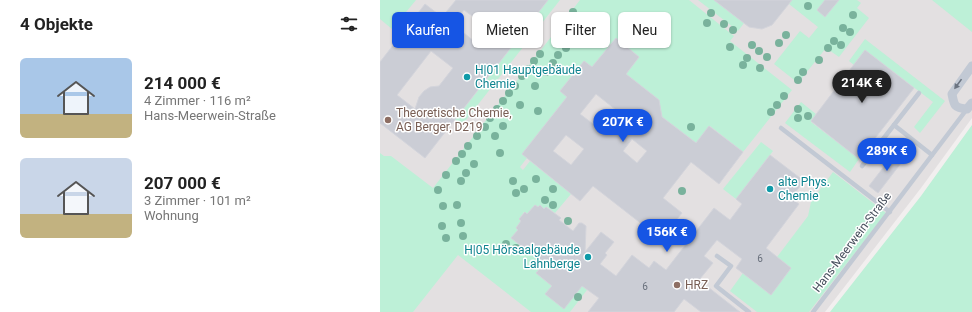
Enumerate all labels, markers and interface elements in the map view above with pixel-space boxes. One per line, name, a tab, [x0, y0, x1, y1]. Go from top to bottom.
chip: Kaufen	[392, 12, 464, 48]
chip: Mieten	[472, 12, 543, 48]
chip: Filter	[551, 12, 610, 48]
chip: Neu	[618, 12, 671, 48]
icon: filters	[338, 13, 360, 35]
text: 4 Objekte	[20, 14, 93, 34]
place label: H|01 Hauptgebäude Chemie	[475, 63, 581, 91]
pin: 214K €	[829, 70, 895, 104]
marker: H|01 Hauptgebäude Chemie	[462, 72, 472, 82]
text: 214 000 €	[144, 73, 221, 93]
icon: home	[52, 74, 100, 122]
text: 214K €	[841, 75, 883, 90]
one-way arrow	[954, 79, 962, 89]
text: 4 Zimmer · 116 m²	[144, 93, 251, 108]
place label: Theoretische Chemie, AG Berger, D219	[396, 106, 512, 134]
text: Hans-Meerwein-Straße	[144, 108, 276, 123]
pin: 207K €	[590, 109, 656, 143]
text: 207K €	[602, 114, 644, 129]
marker: Theoretische Chemie, AG Berger, D219	[383, 115, 393, 125]
pin: 289K €	[854, 138, 920, 172]
text: 289K €	[866, 143, 908, 158]
text: 207 000 €	[144, 173, 221, 193]
icon: home	[52, 174, 100, 222]
place label: alte Phys. Chemie	[778, 175, 830, 203]
marker: alte Phys. Chemie	[765, 184, 775, 194]
street label: Hans-Meerwein-Straße	[810, 189, 894, 295]
text: 3 Zimmer · 101 m²	[144, 193, 251, 208]
text: Wohnung	[144, 208, 199, 223]
pin: 156K €	[634, 219, 700, 253]
text: 156K €	[646, 224, 688, 239]
place label: H|05 Hörsaalgebäude Lahnberge	[464, 243, 580, 271]
marker: H|05 Hörsaalgebäude Lahnberge	[583, 252, 593, 262]
house number: 6	[757, 253, 763, 264]
place label: HRZ	[685, 278, 708, 292]
marker: HRZ	[672, 280, 682, 290]
house number: 6	[642, 281, 648, 292]

